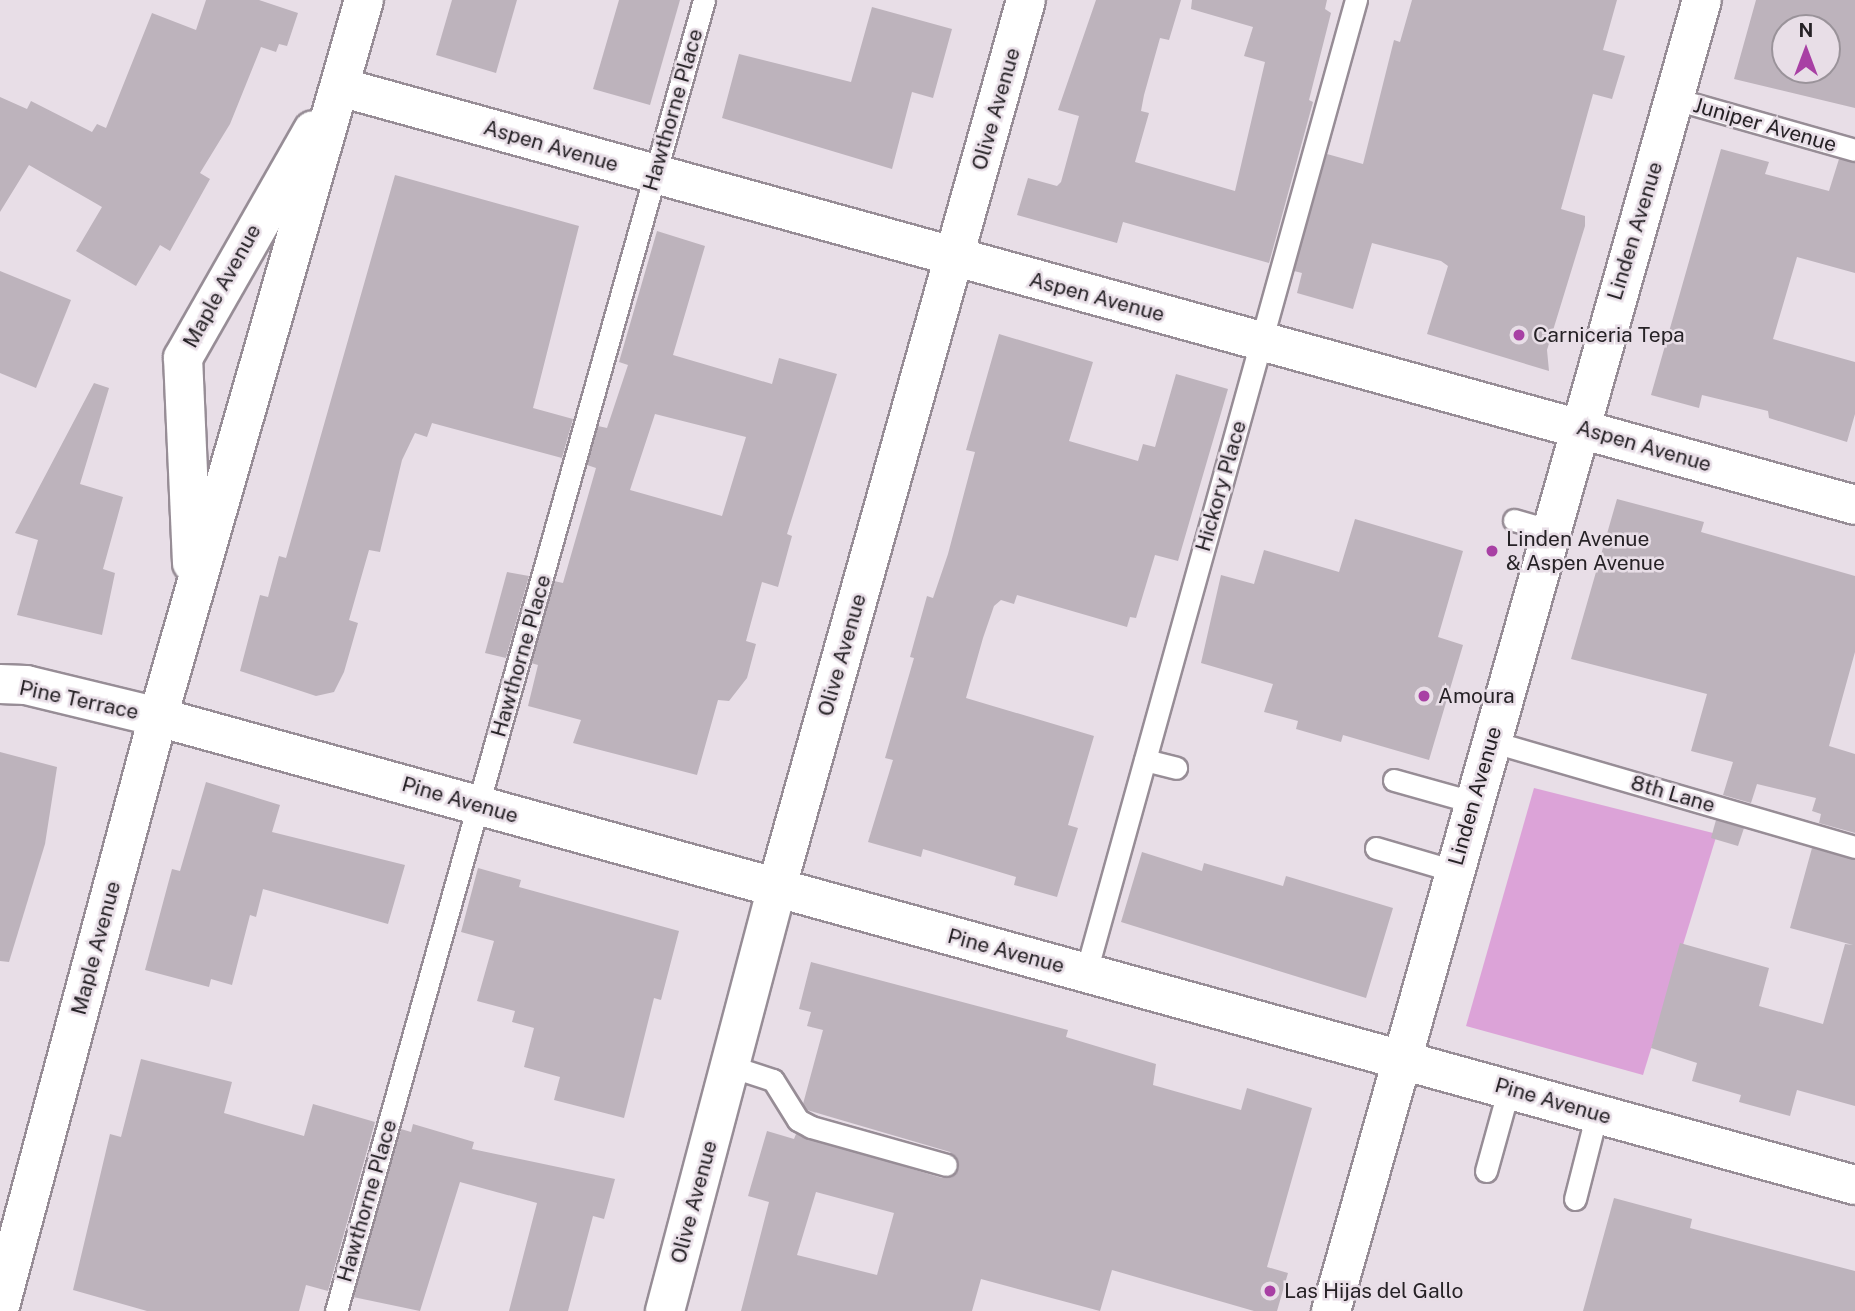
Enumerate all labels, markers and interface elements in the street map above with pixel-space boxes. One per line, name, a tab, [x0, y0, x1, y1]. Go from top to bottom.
north arrow	[1771, 14, 1841, 84]
text: N	[1799, 19, 1813, 41]
street label: Hawthorne Place	[638, 26, 708, 194]
street label: Olive Avenue	[966, 45, 1026, 173]
street label: Juniper Avenue	[1690, 93, 1840, 157]
street label: Aspen Avenue	[481, 115, 621, 177]
street label: Linden Avenue	[1602, 159, 1668, 303]
street label: Maple Avenue	[178, 220, 266, 352]
street label: Aspen Avenue	[1027, 267, 1167, 327]
place label: Carniceria Tepa	[1533, 322, 1685, 348]
marker: Carniceria Tepa	[1511, 327, 1527, 343]
street label: Aspen Avenue	[1574, 415, 1714, 477]
street label: Hickory Place	[1190, 418, 1252, 554]
place label: Linden Avenue & Aspen Avenue	[1506, 526, 1665, 576]
marker: Linden Avenue & Aspen Avenue	[1484, 543, 1500, 559]
street label: Hawthorne Place	[486, 572, 556, 740]
street label: Olive Avenue	[812, 591, 872, 719]
street label: Pine Terrace	[17, 675, 141, 725]
place label: Amoura	[1438, 683, 1515, 709]
marker: Amoura	[1416, 688, 1432, 704]
street label: Linden Avenue	[1443, 724, 1507, 868]
street label: 8th Lane	[1628, 770, 1718, 818]
street label: Pine Avenue	[399, 771, 521, 829]
street label: Maple Avenue	[66, 878, 126, 1018]
street label: Pine Avenue	[945, 923, 1067, 979]
street label: Pine Avenue	[1492, 1072, 1614, 1130]
street label: Hawthorne Place	[332, 1117, 402, 1285]
street label: Olive Avenue	[665, 1138, 723, 1266]
place label: Las Hijas del Gallo	[1284, 1278, 1464, 1304]
marker: Las Hijas del Gallo	[1262, 1283, 1278, 1299]

